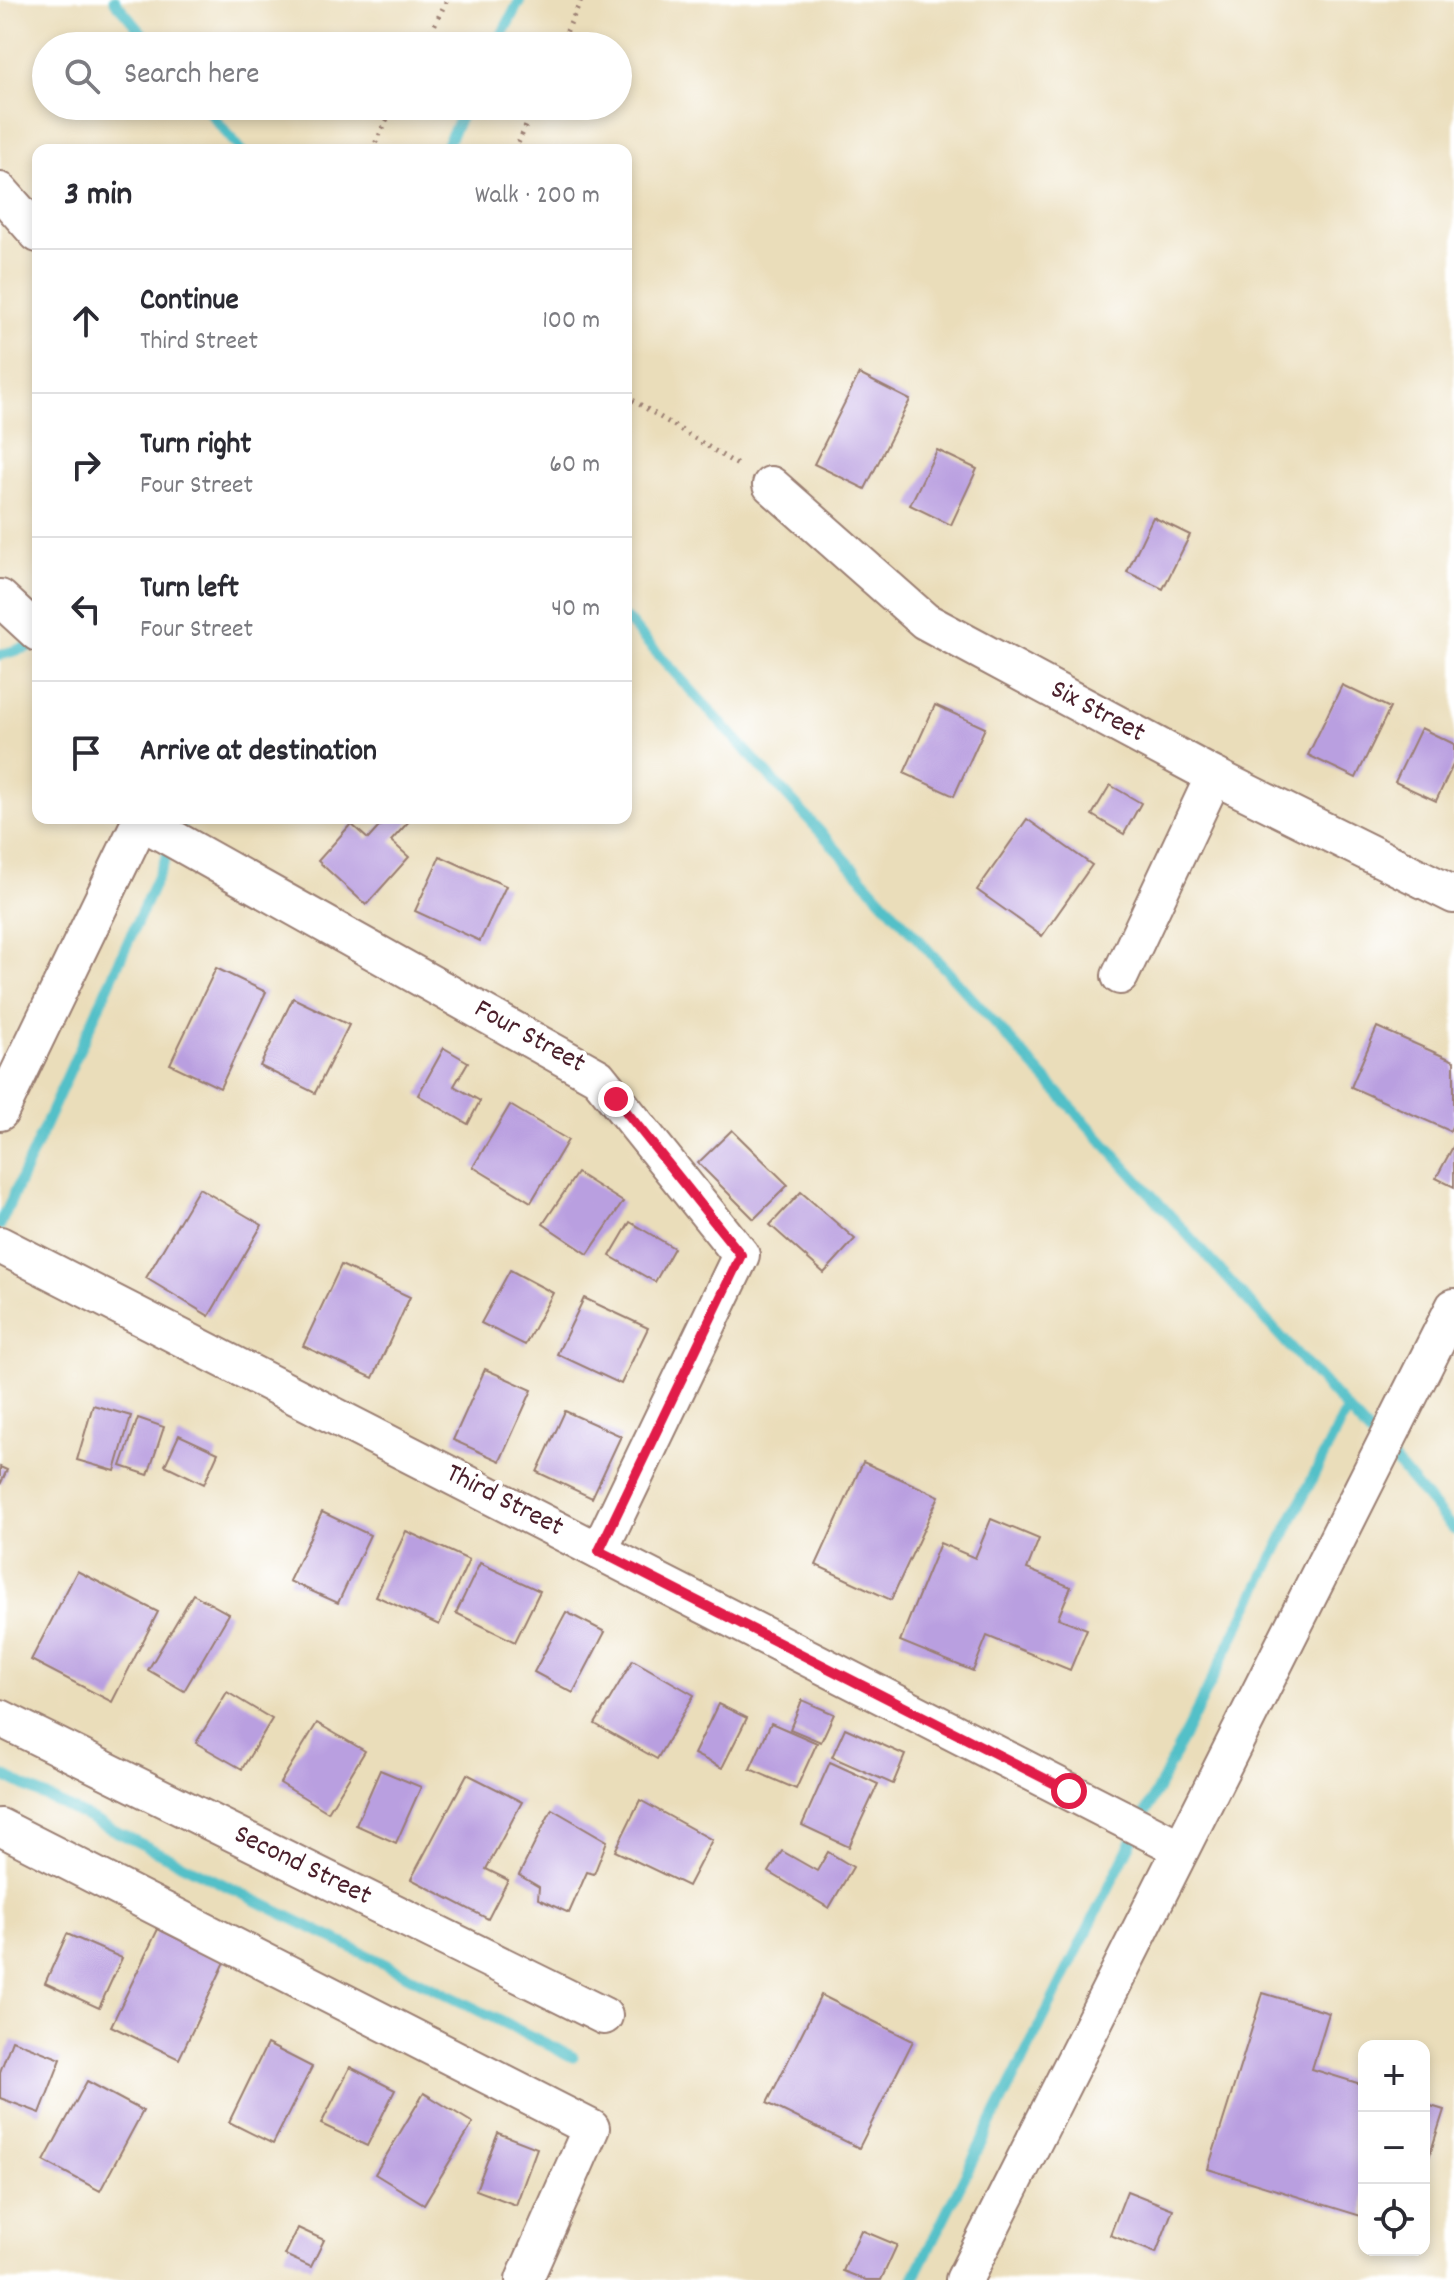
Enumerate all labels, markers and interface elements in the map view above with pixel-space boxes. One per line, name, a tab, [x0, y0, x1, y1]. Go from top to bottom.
search box	[32, 32, 632, 120]
icon: search	[60, 54, 104, 98]
text: Search here	[124, 55, 260, 98]
text: 3 min	[64, 172, 132, 221]
text: Walk · 200 m	[475, 178, 600, 215]
text: Continue	[140, 281, 239, 324]
icon: ahead	[64, 299, 108, 343]
text: 100 m	[542, 303, 600, 340]
text: Third Street	[140, 324, 258, 361]
text: Turn right	[140, 425, 251, 468]
icon: right	[64, 443, 108, 487]
text: 60 m	[549, 447, 600, 484]
text: Four Street	[140, 468, 253, 505]
text: Turn left	[140, 569, 239, 612]
icon: left	[64, 587, 108, 631]
text: 40 m	[551, 591, 600, 628]
text: Four Street	[140, 612, 253, 649]
street label: Six Street	[1042, 671, 1152, 755]
icon: arrive	[64, 731, 108, 775]
text: Arrive at destination	[140, 732, 377, 775]
street label: Four Street	[466, 991, 592, 1085]
route end	[598, 1081, 634, 1117]
street label: Third Street	[438, 1455, 570, 1549]
route start	[1051, 1773, 1087, 1809]
street label: Second Street	[226, 1816, 378, 1918]
map controls	[1358, 2040, 1430, 2256]
button: +	[1358, 2040, 1430, 2112]
button: −	[1358, 2112, 1430, 2184]
button: locate	[1358, 2184, 1430, 2256]

